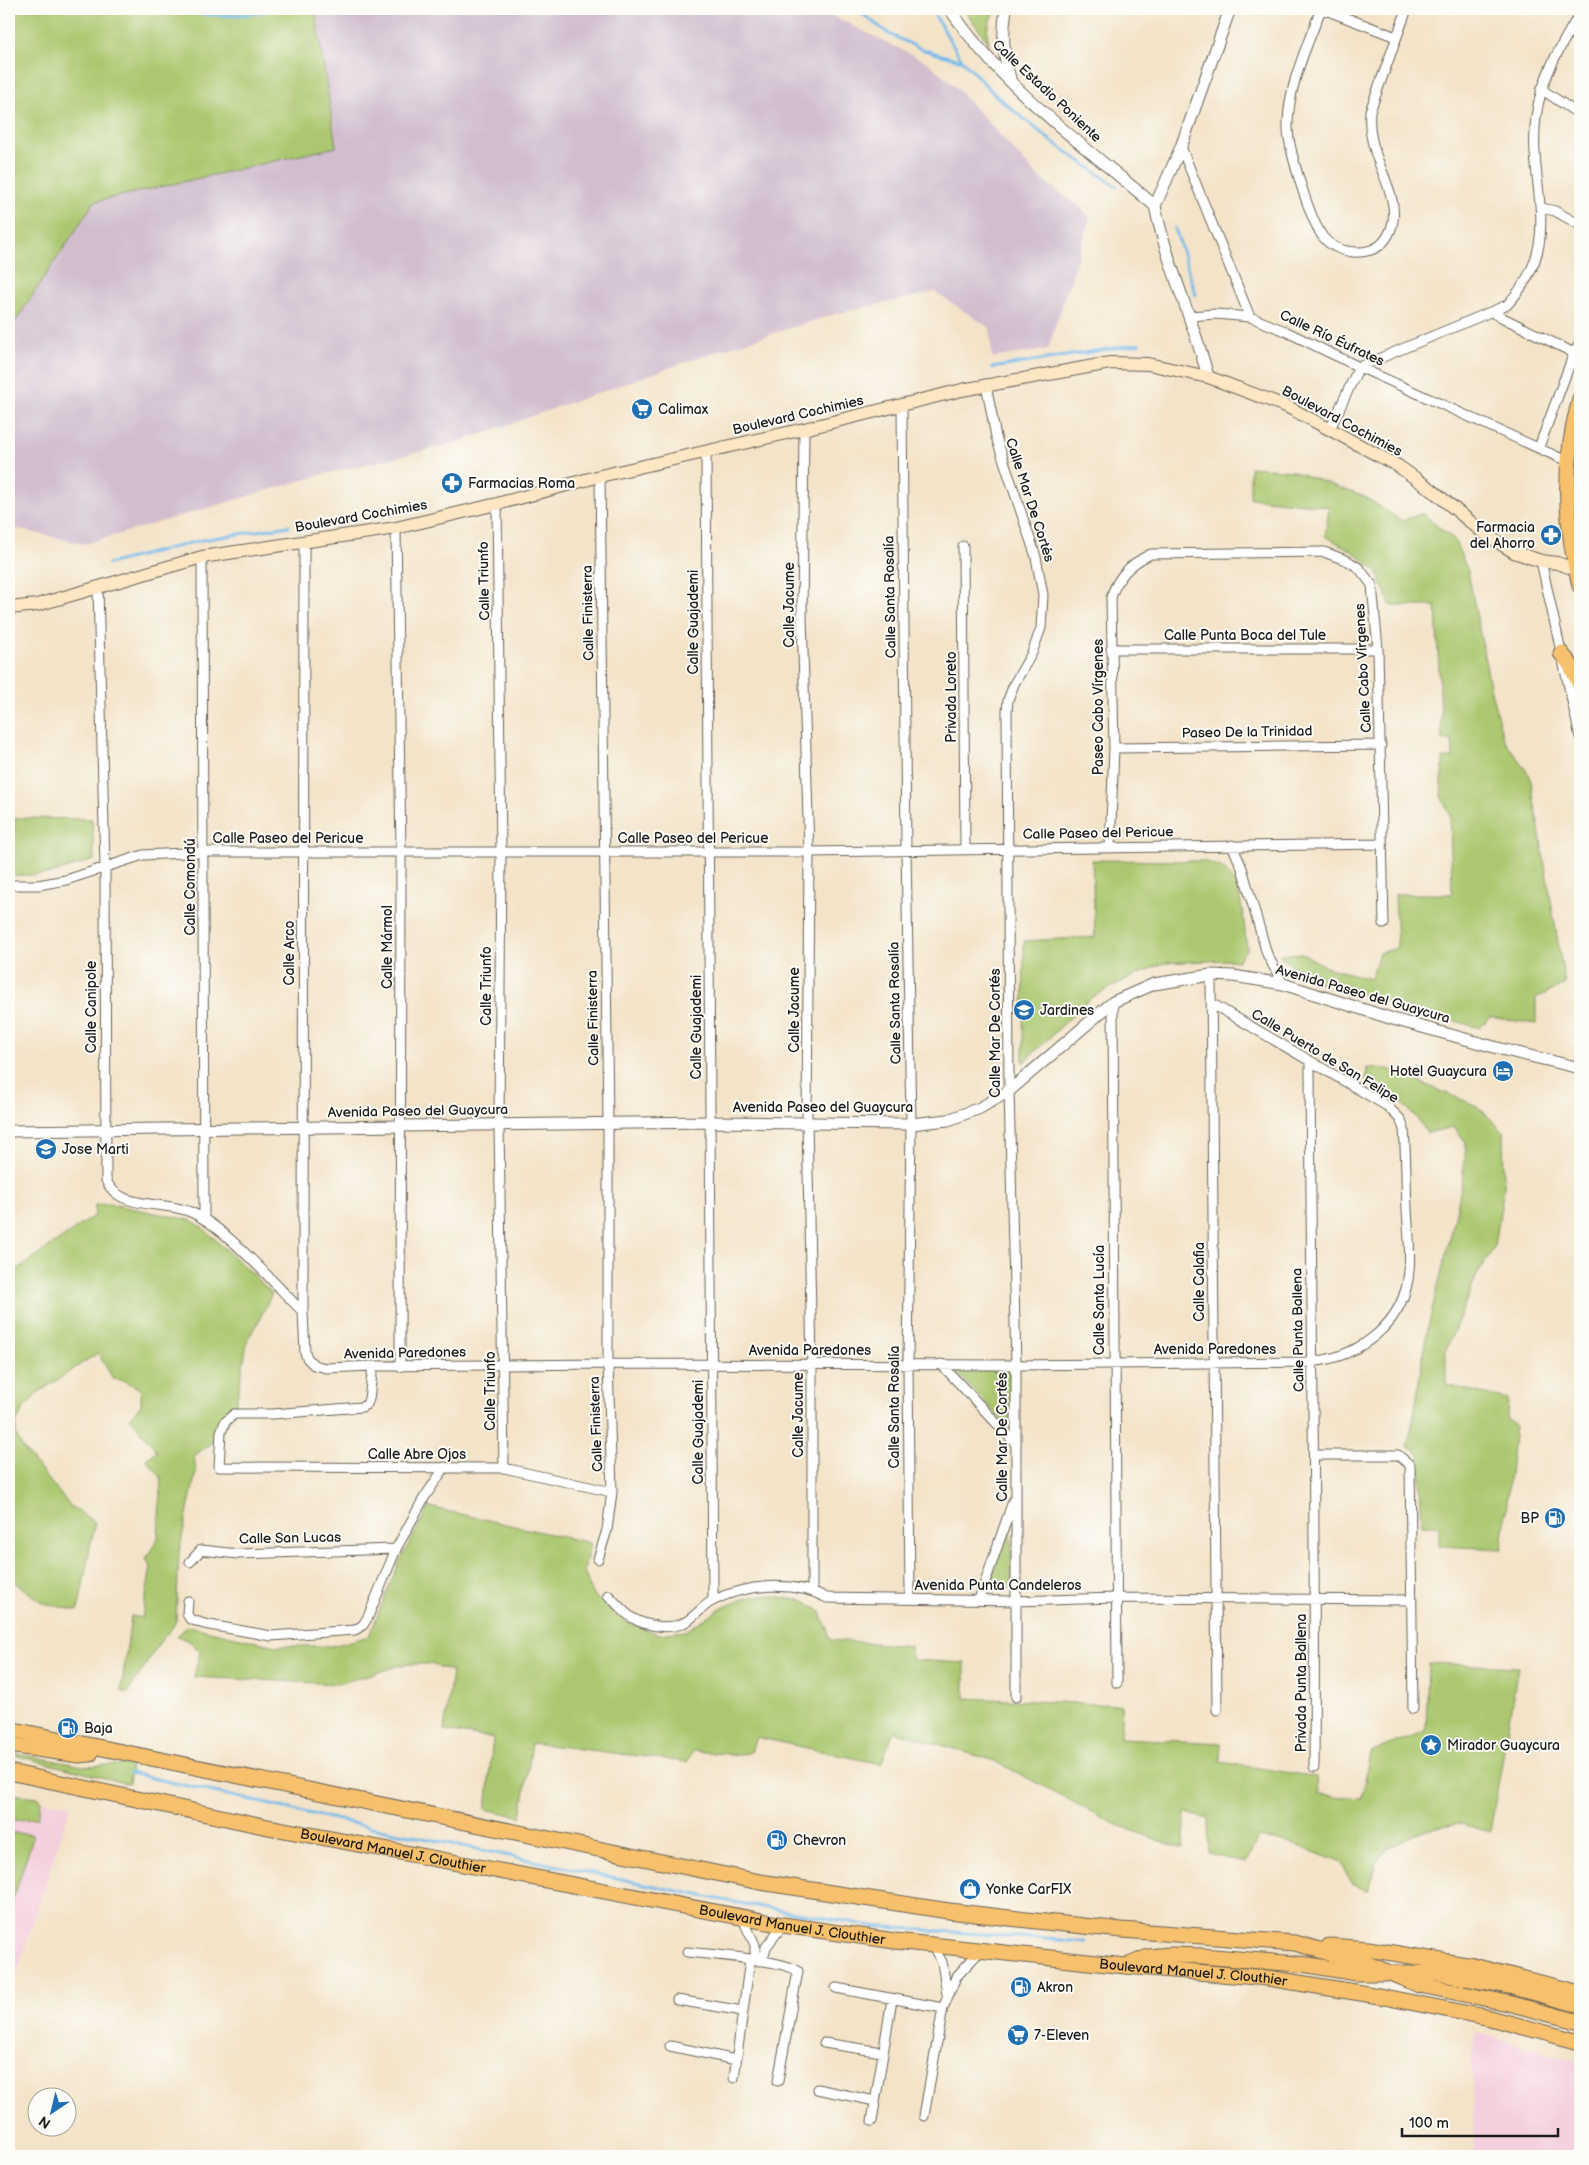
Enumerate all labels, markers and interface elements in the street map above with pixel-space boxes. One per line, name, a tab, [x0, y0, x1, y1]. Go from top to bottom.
street label: Calle Estadio Poniente	[989, 36, 1105, 146]
street label: Calle Río Éufrates	[1277, 305, 1388, 370]
street label: Boulevard Cochimies	[1279, 382, 1405, 460]
street label: Boulevard Cochimies	[731, 392, 865, 438]
supermarket icon: Calimax	[630, 397, 654, 421]
place label: Calimax	[658, 401, 709, 418]
street label: Calle Mar De Cortés	[1002, 436, 1058, 564]
pharmacy icon: Farmacias Roma	[440, 471, 464, 495]
place label: Farmacias Roma	[468, 475, 575, 492]
street label: Boulevard Cochimies	[294, 496, 429, 536]
place label: Farmacia del Ahorro	[1470, 519, 1535, 552]
pharmacy icon: Farmacia del Ahorro	[1539, 523, 1563, 547]
street label: Calle Santa Rosalía	[880, 535, 900, 659]
street label: Calle Triunfo	[475, 541, 493, 621]
street label: Calle Jacume	[781, 562, 798, 648]
street label: Calle Finisterra	[579, 565, 597, 661]
street label: Calle Guajademi	[685, 570, 702, 674]
street label: Calle Cabo Vírgenes	[1351, 603, 1375, 733]
street label: Calle Punta Boca del Tule	[1164, 627, 1326, 644]
street label: Paseo Cabo Vírgenes	[1090, 639, 1107, 775]
street label: Privada Loreto	[943, 651, 960, 743]
street label: Paseo De la Trinidad	[1182, 722, 1312, 742]
street label: Calle Paseo del Pericue	[1022, 823, 1174, 843]
street label: Calle Paseo del Pericue	[213, 830, 363, 847]
street label: Calle Paseo del Pericue	[618, 830, 768, 847]
street label: Calle Comondú	[182, 838, 199, 936]
street label: Calle Mármol	[379, 905, 396, 989]
street label: Calle Arco	[281, 921, 298, 985]
street label: Calle Santa Rosalía	[885, 941, 905, 1065]
street label: Calle Triunfo	[478, 946, 495, 1026]
street label: Calle Canipole	[83, 961, 100, 1053]
street label: Avenida Paseo del Guaycura	[1274, 961, 1452, 1027]
street label: Calle Jacume	[786, 967, 803, 1053]
street label: Calle Mar De Cortés	[987, 968, 1004, 1098]
street label: Calle Finisterra	[584, 970, 602, 1066]
street label: Calle Guajademi	[688, 975, 705, 1079]
school or university icon: Jardines	[1012, 998, 1036, 1022]
place label: Jardines	[1040, 1002, 1094, 1019]
street label: Calle Puerto de San Felipe	[1248, 1005, 1402, 1107]
hotel icon: Hotel Guaycura	[1491, 1059, 1515, 1083]
place label: Hotel Guaycura	[1390, 1063, 1487, 1080]
street label: Avenida Paseo del Guaycura	[733, 1099, 913, 1116]
street label: Avenida Paseo del Guaycura	[328, 1101, 508, 1121]
school or university icon: Jose Marti	[34, 1137, 58, 1161]
place label: Jose Marti	[62, 1141, 129, 1158]
street label: Calle Calafia	[1191, 1242, 1208, 1322]
street label: Calle Santa Lucía	[1091, 1245, 1108, 1355]
street label: Calle Punta Ballena	[1288, 1268, 1308, 1392]
street label: Avenida Paredones	[1154, 1341, 1276, 1358]
street label: Avenida Paredones	[749, 1342, 871, 1359]
street label: Avenida Paredones	[344, 1343, 466, 1363]
street label: Calle Santa Rosalía	[886, 1346, 903, 1468]
street label: Calle Triunfo	[482, 1351, 499, 1431]
street label: Calle Jacume	[790, 1372, 807, 1458]
street label: Calle Mar De Cortés	[994, 1372, 1011, 1502]
street label: Calle Finisterra	[586, 1376, 606, 1472]
street label: Calle Guajademi	[690, 1380, 707, 1484]
street label: Calle Abre Ojos	[368, 1446, 466, 1463]
fuel station icon: BP	[1543, 1506, 1567, 1530]
place label: BP	[1521, 1510, 1539, 1527]
street label: Calle San Lucas	[239, 1529, 341, 1547]
street label: Avenida Punta Candeleros	[914, 1577, 1082, 1594]
street label: Privada Punta Ballena	[1293, 1614, 1310, 1752]
fuel station icon: Baja	[56, 1716, 80, 1740]
place label: Baja	[84, 1720, 113, 1737]
place icon: Mirador Guaycura	[1419, 1733, 1443, 1757]
place label: Mirador Guaycura	[1447, 1737, 1560, 1754]
street label: Boulevard Manuel J. Clouthier	[299, 1825, 488, 1877]
fuel station icon: Chevron	[765, 1828, 789, 1852]
place label: Chevron	[793, 1832, 846, 1849]
shop icon: Yonke CarFIX	[958, 1877, 982, 1901]
place label: Yonke CarFIX	[985, 1881, 1071, 1898]
street label: Boulevard Manuel J. Clouthier	[698, 1901, 887, 1948]
street label: Boulevard Manuel J. Clouthier	[1098, 1955, 1289, 1990]
fuel station icon: Akron	[1009, 1975, 1033, 1999]
place label: Akron	[1037, 1979, 1073, 1996]
supermarket icon: 7-Eleven	[1006, 2023, 1030, 2047]
place label: 7-Eleven	[1034, 2027, 1089, 2044]
north arrow	[28, 2088, 78, 2138]
scale bar	[1402, 2105, 1558, 2137]
text: N	[36, 2112, 54, 2132]
text: 100 m	[1409, 2114, 1449, 2133]

